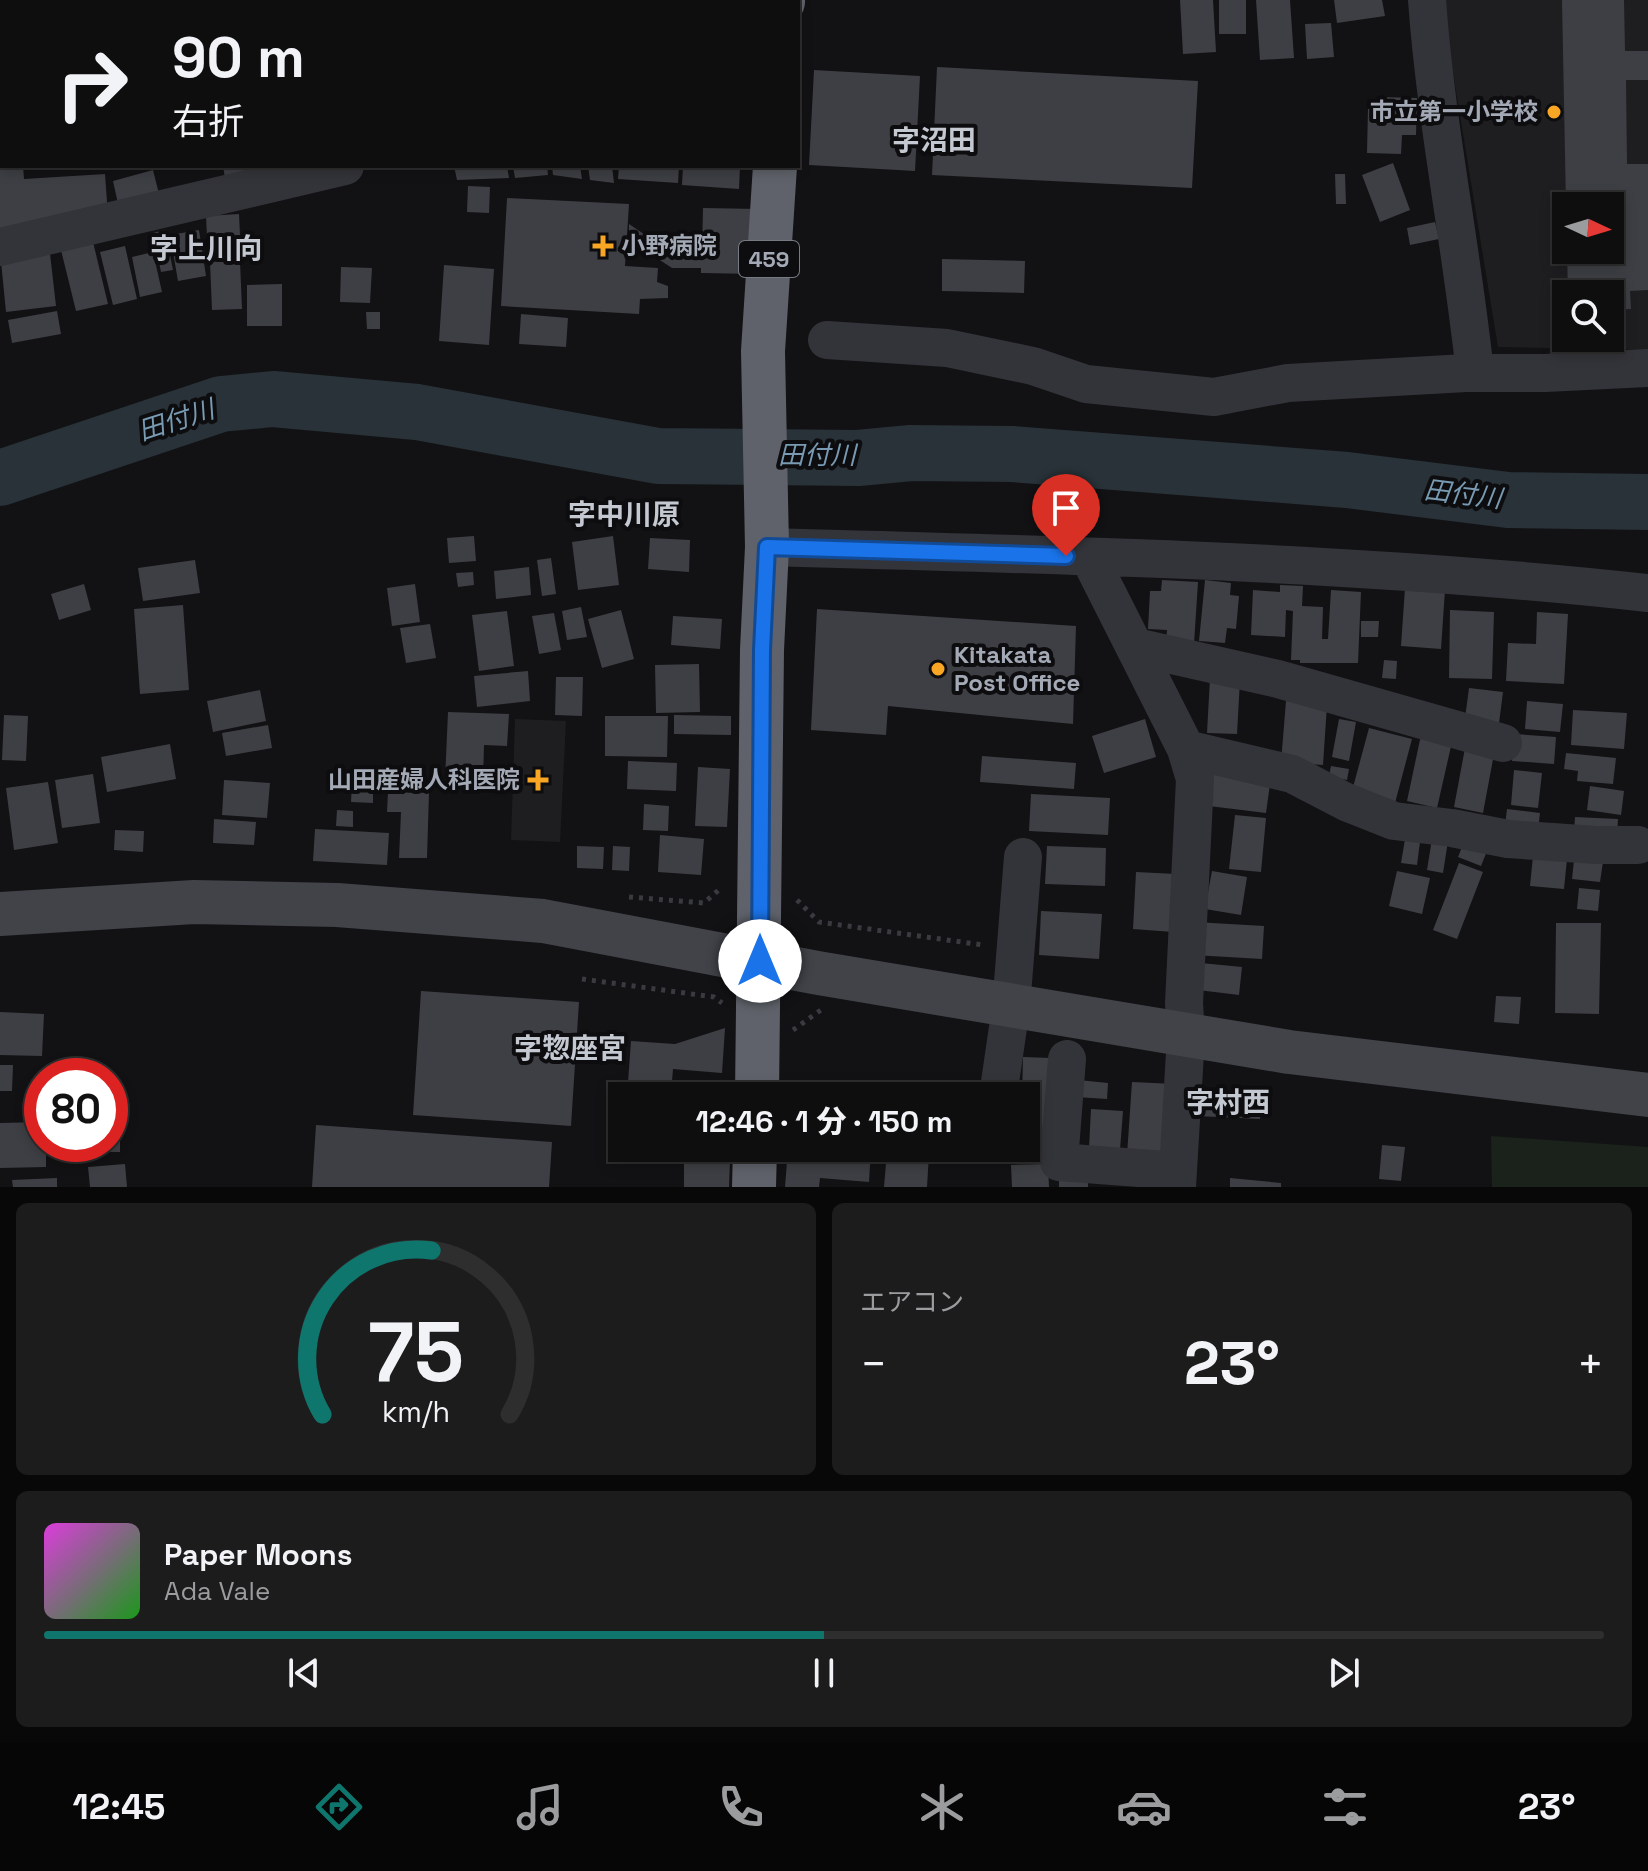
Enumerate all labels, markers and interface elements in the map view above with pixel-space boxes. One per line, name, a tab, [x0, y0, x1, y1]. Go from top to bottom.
text: 90 m	[172, 22, 305, 93]
icon: right	[40, 32, 144, 136]
place label: 市立第一小学校	[1370, 96, 1538, 127]
text: 右折	[172, 99, 244, 145]
marker: 市立第一小学校	[1545, 103, 1563, 121]
district label: 字沼田	[892, 122, 976, 158]
north arrow	[1552, 192, 1624, 264]
map controls	[1552, 192, 1624, 352]
district label: 字上川向	[150, 230, 262, 266]
place label: 小野病院	[621, 230, 717, 261]
marker: 小野病院	[592, 235, 614, 257]
road number: 459	[739, 241, 799, 277]
button: search	[1552, 280, 1624, 352]
water label: 田付川	[134, 391, 221, 448]
water label: 田付川	[778, 438, 859, 472]
water label: 田付川	[1422, 472, 1507, 516]
pin	[1032, 474, 1100, 556]
icon: arrive	[1044, 486, 1088, 530]
district label: 字中川原	[568, 496, 680, 532]
place label: Kitakata Post Office	[954, 639, 1080, 698]
marker: Kitakata Post Office	[929, 660, 947, 678]
place label: 山田産婦人科医院	[328, 764, 520, 795]
marker: 山田産婦人科医院	[527, 769, 549, 791]
position arrow	[718, 919, 802, 1003]
district label: 字惣座宮	[514, 1030, 626, 1066]
speed limit sign: 80	[24, 1058, 128, 1162]
district label: 字村西	[1186, 1084, 1270, 1120]
text: 12:46 · 1 分 · 150 m	[696, 1102, 952, 1141]
text: エアコン	[860, 1285, 964, 1319]
text: 75	[368, 1299, 464, 1405]
text: 23°	[1184, 1325, 1280, 1402]
text: −	[860, 1336, 887, 1392]
text: +	[1577, 1336, 1604, 1392]
text: km/h	[382, 1394, 450, 1430]
text: Paper Moons	[164, 1535, 353, 1574]
text: Ada Vale	[164, 1574, 270, 1608]
icon: previous	[282, 1651, 326, 1695]
icon: pause	[802, 1651, 846, 1695]
icon: next	[1322, 1651, 1366, 1695]
icon: directions	[311, 1779, 367, 1835]
icon: music	[512, 1779, 568, 1835]
icon: phone	[713, 1779, 769, 1835]
icon: climate	[914, 1779, 970, 1835]
icon: car	[1116, 1779, 1172, 1835]
icon: filters	[1317, 1779, 1373, 1835]
text: 12:45	[73, 1784, 165, 1830]
text: 23°	[1518, 1784, 1575, 1830]

